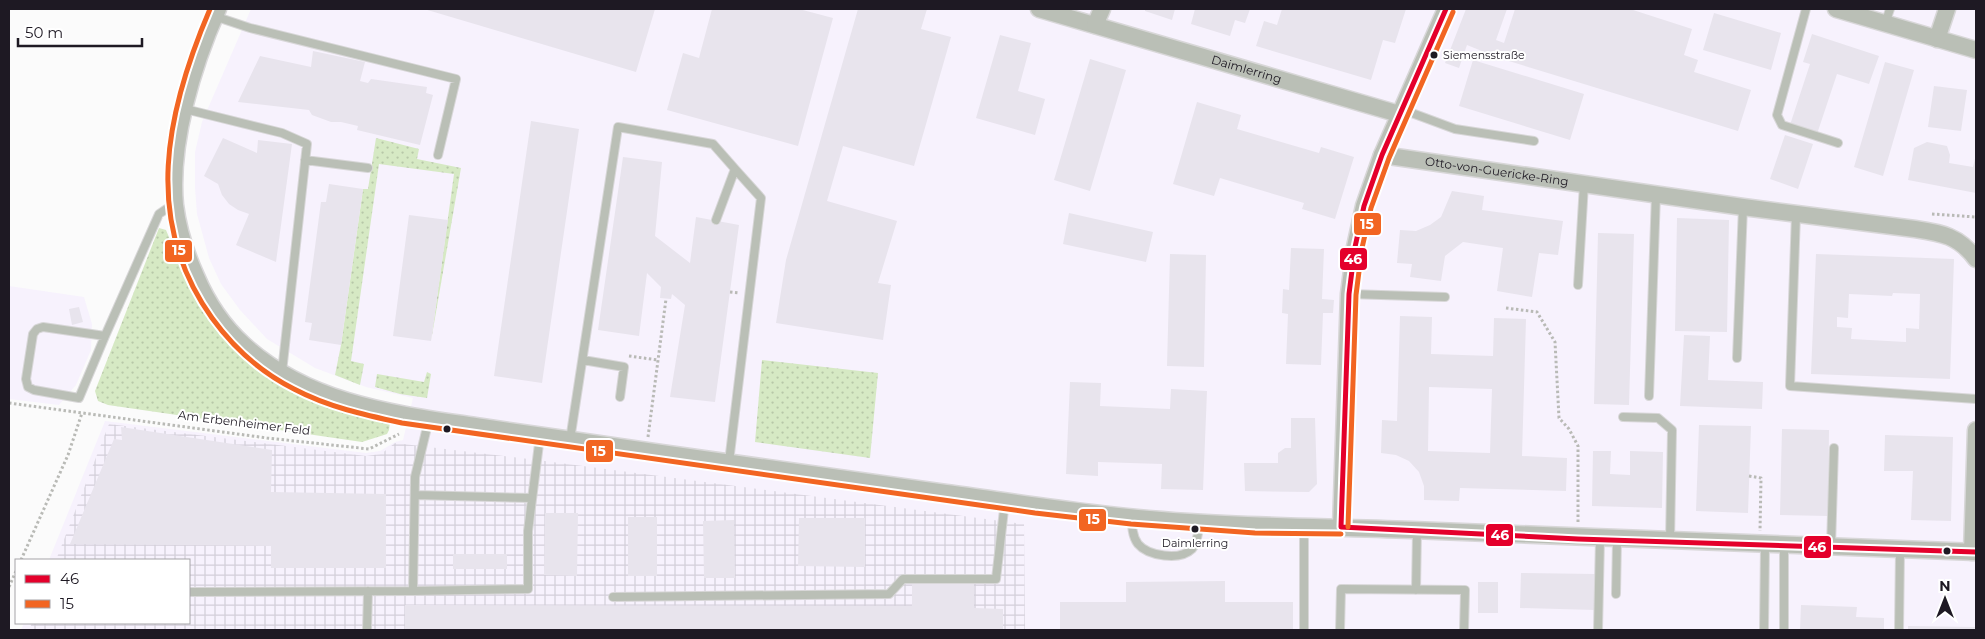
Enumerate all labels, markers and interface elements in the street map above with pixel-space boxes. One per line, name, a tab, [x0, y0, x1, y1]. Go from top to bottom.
scale bar	[18, 15, 141, 47]
text: 50 m	[25, 23, 63, 42]
place label: Siemensstraße	[1443, 48, 1525, 62]
marker: Siemensstraße	[1429, 50, 1439, 60]
street label: Daimlerring	[1210, 52, 1283, 86]
street label: Otto-von-Guericke-Ring	[1424, 153, 1570, 189]
line badge: 15	[1353, 212, 1382, 236]
text: 15	[1360, 215, 1374, 233]
line badge: 15	[164, 239, 193, 263]
text: 15	[172, 241, 186, 259]
line badge: 46	[1339, 247, 1368, 271]
text: 46	[1344, 250, 1362, 268]
street label: Am Erbenheimer Feld	[177, 407, 311, 438]
unlabelled marker	[442, 424, 452, 434]
line badge: 15	[585, 439, 614, 463]
text: 15	[592, 442, 606, 460]
line badge: 15	[1078, 508, 1107, 532]
text: 15	[1086, 510, 1100, 528]
line badge: 46	[1485, 523, 1514, 547]
marker: Daimlerring	[1190, 524, 1200, 534]
text: 46	[1491, 526, 1509, 544]
line badge: 46	[1803, 535, 1832, 559]
place label: Daimlerring	[1162, 536, 1228, 550]
text: 46	[1808, 538, 1826, 556]
unlabelled marker	[1942, 546, 1952, 556]
legend	[15, 559, 190, 624]
text: 46	[60, 569, 79, 588]
north arrow	[1920, 574, 1970, 624]
text: N	[1939, 577, 1951, 595]
text: 15	[60, 594, 74, 613]

